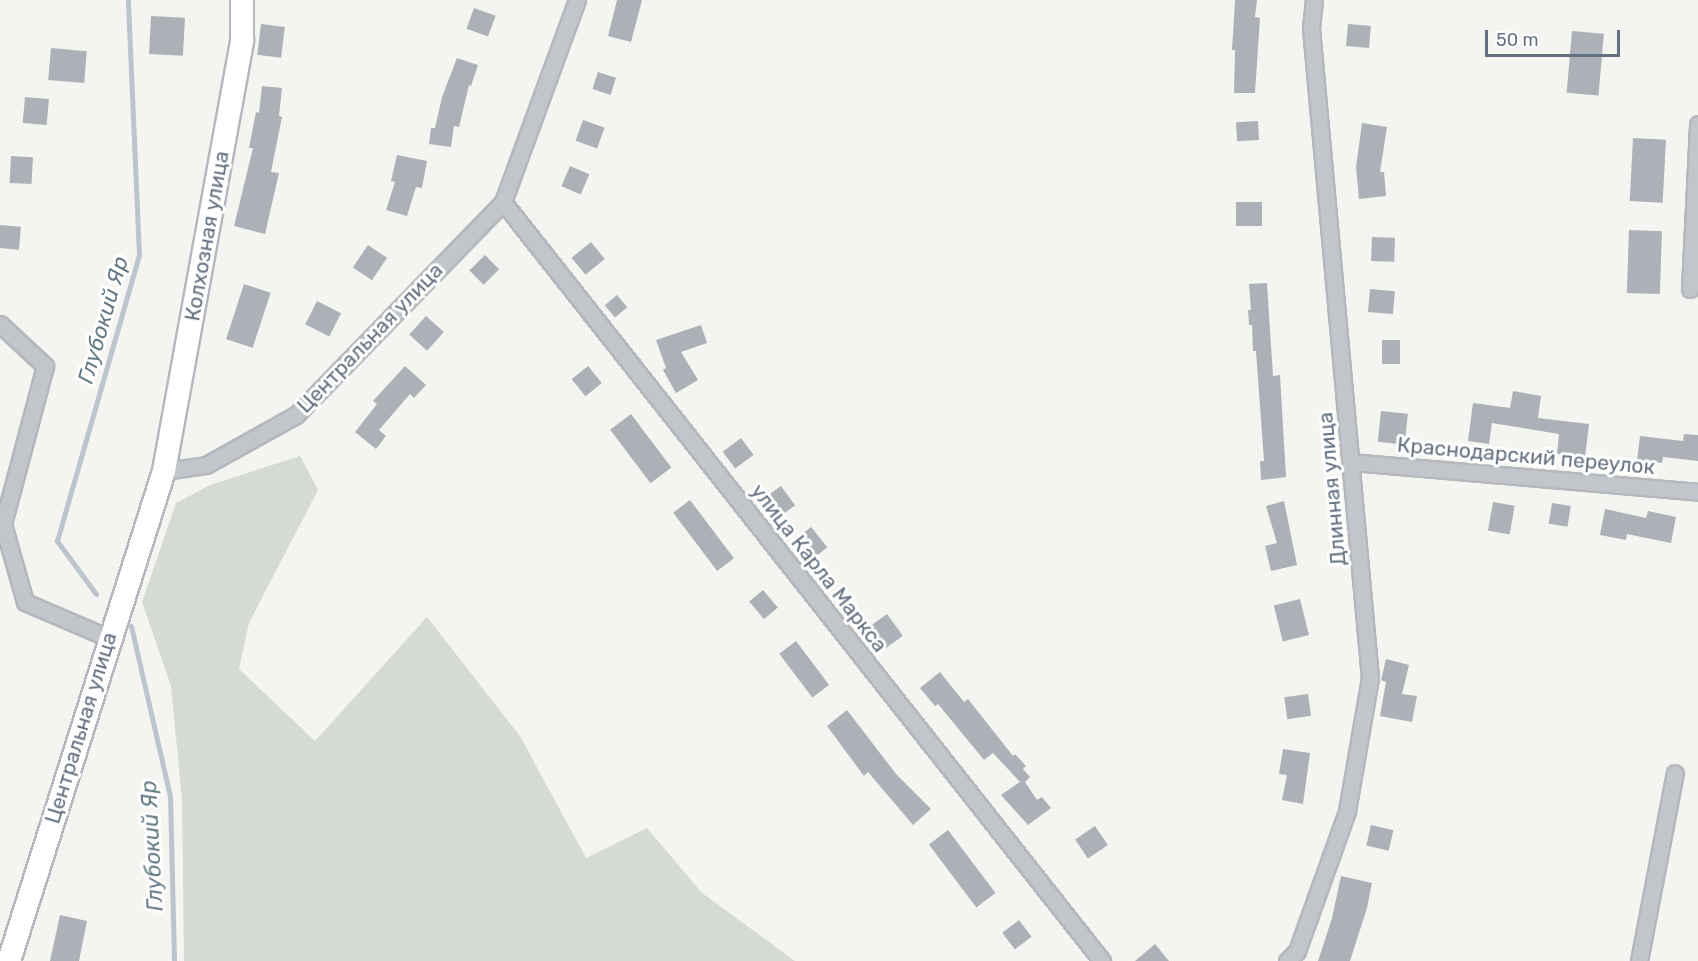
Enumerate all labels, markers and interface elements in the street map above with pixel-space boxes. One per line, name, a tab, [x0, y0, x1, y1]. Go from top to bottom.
scale bar	[1488, 18, 1623, 56]
text: 50 m	[1496, 29, 1539, 51]
street label: Колхозная улица	[180, 149, 234, 323]
water label: Глубокий Яр	[72, 254, 134, 386]
street label: Центральная улица	[292, 258, 448, 418]
street label: Длинная улица	[1313, 411, 1351, 567]
street label: Краснодарский переулок	[1396, 432, 1656, 480]
street label: улица Карла Маркса	[745, 479, 893, 657]
street label: Центральная улица	[40, 629, 122, 827]
water label: Глубокий Яр	[135, 780, 169, 912]

